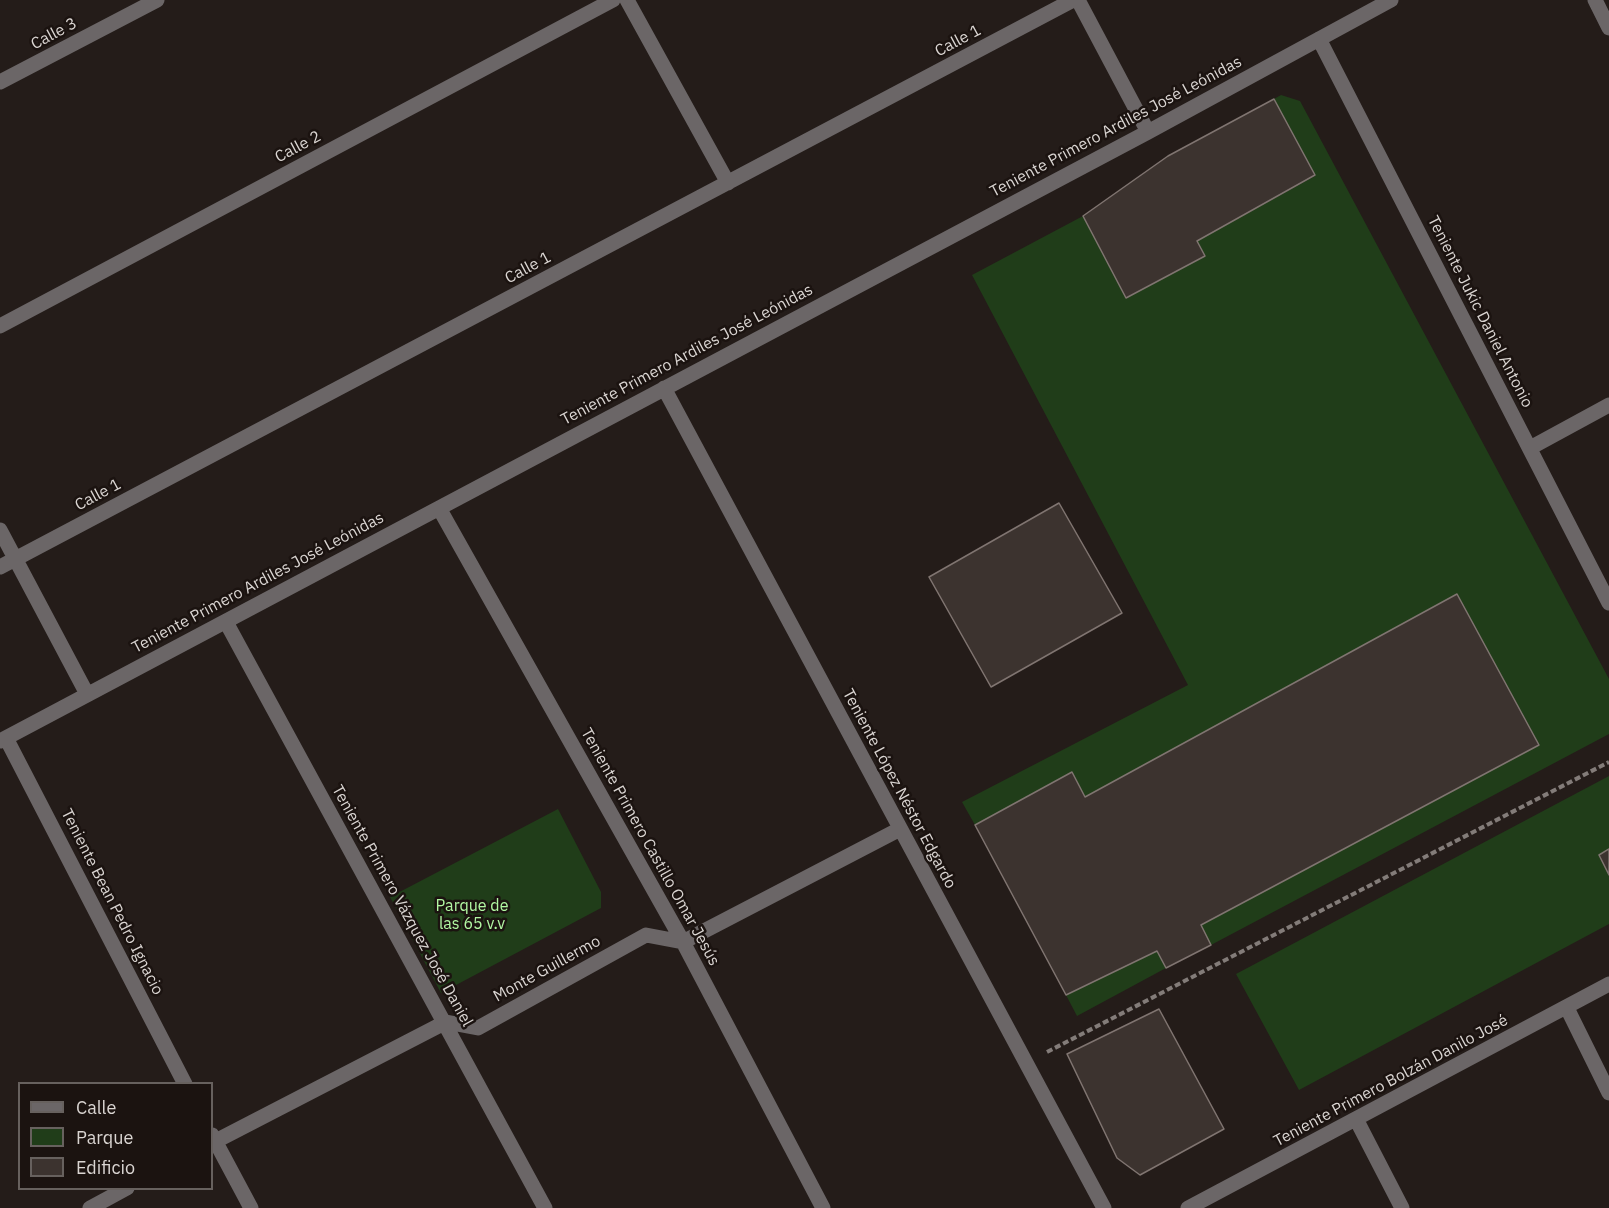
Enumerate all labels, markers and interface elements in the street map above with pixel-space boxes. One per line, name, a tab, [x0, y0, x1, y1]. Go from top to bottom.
street label: Calle 3	[28, 14, 80, 54]
street label: Calle 1	[932, 21, 984, 61]
street label: Teniente Primero Ardiles José Leónidas	[987, 52, 1245, 202]
street label: Calle 2	[272, 127, 324, 167]
street label: Teniente Jukic Daniel Antonio	[1423, 213, 1537, 411]
street label: Calle 1	[502, 248, 554, 288]
street label: Teniente Primero Ardiles José Leónidas	[558, 280, 816, 430]
street label: Calle 1	[72, 475, 124, 515]
street label: Teniente Primero Ardiles José Leónidas	[129, 508, 387, 658]
street label: Teniente López Néstor Edgardo	[838, 686, 960, 892]
street label: Teniente Primero Castillo Omar Jesús	[576, 725, 724, 969]
street label: Teniente Primero Vázquez José Daniel	[327, 782, 477, 1030]
street label: Teniente Bean Pedro Ignacio	[57, 806, 167, 998]
park label: Parque de las 65 v.v	[436, 896, 508, 934]
street label: Monte Guillermo	[490, 932, 604, 1006]
street label: Teniente Primero Bolzán Danilo José	[1271, 1011, 1511, 1151]
legend	[18, 1082, 213, 1190]
text: Calle	[76, 1096, 116, 1119]
text: Parque	[76, 1126, 133, 1149]
text: Edificio	[76, 1156, 135, 1179]

